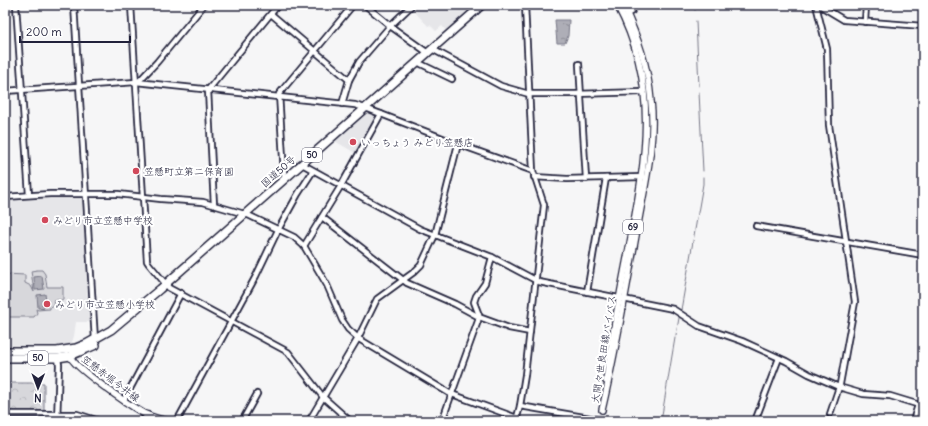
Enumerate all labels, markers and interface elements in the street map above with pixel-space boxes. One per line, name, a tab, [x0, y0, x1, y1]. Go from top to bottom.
scale bar	[20, 18, 130, 44]
text: 200 m	[26, 24, 62, 39]
place label: いっちょう みどり笠懸店	[361, 136, 473, 149]
marker: いっちょう みどり笠懸店	[348, 137, 358, 147]
road number: 50	[302, 148, 322, 162]
street label: 国道50号	[258, 153, 299, 190]
place label: 笠懸町立第二保育園	[144, 165, 234, 178]
marker: 笠懸町立第二保育園	[131, 166, 141, 176]
place label: みどり市立笠懸中学校	[53, 214, 153, 227]
marker: みどり市立笠懸中学校	[40, 215, 50, 225]
road number: 69	[623, 220, 643, 234]
street label: 大間々世良田線バイパス	[588, 294, 619, 404]
place label: みどり市立笠懸小学校	[55, 298, 155, 311]
marker: みどり市立笠懸小学校	[42, 299, 52, 309]
road number: 50	[28, 351, 48, 365]
street label: 笠懸赤堀今井線	[79, 352, 143, 405]
north arrow	[18, 368, 58, 408]
text: N	[34, 391, 42, 405]

